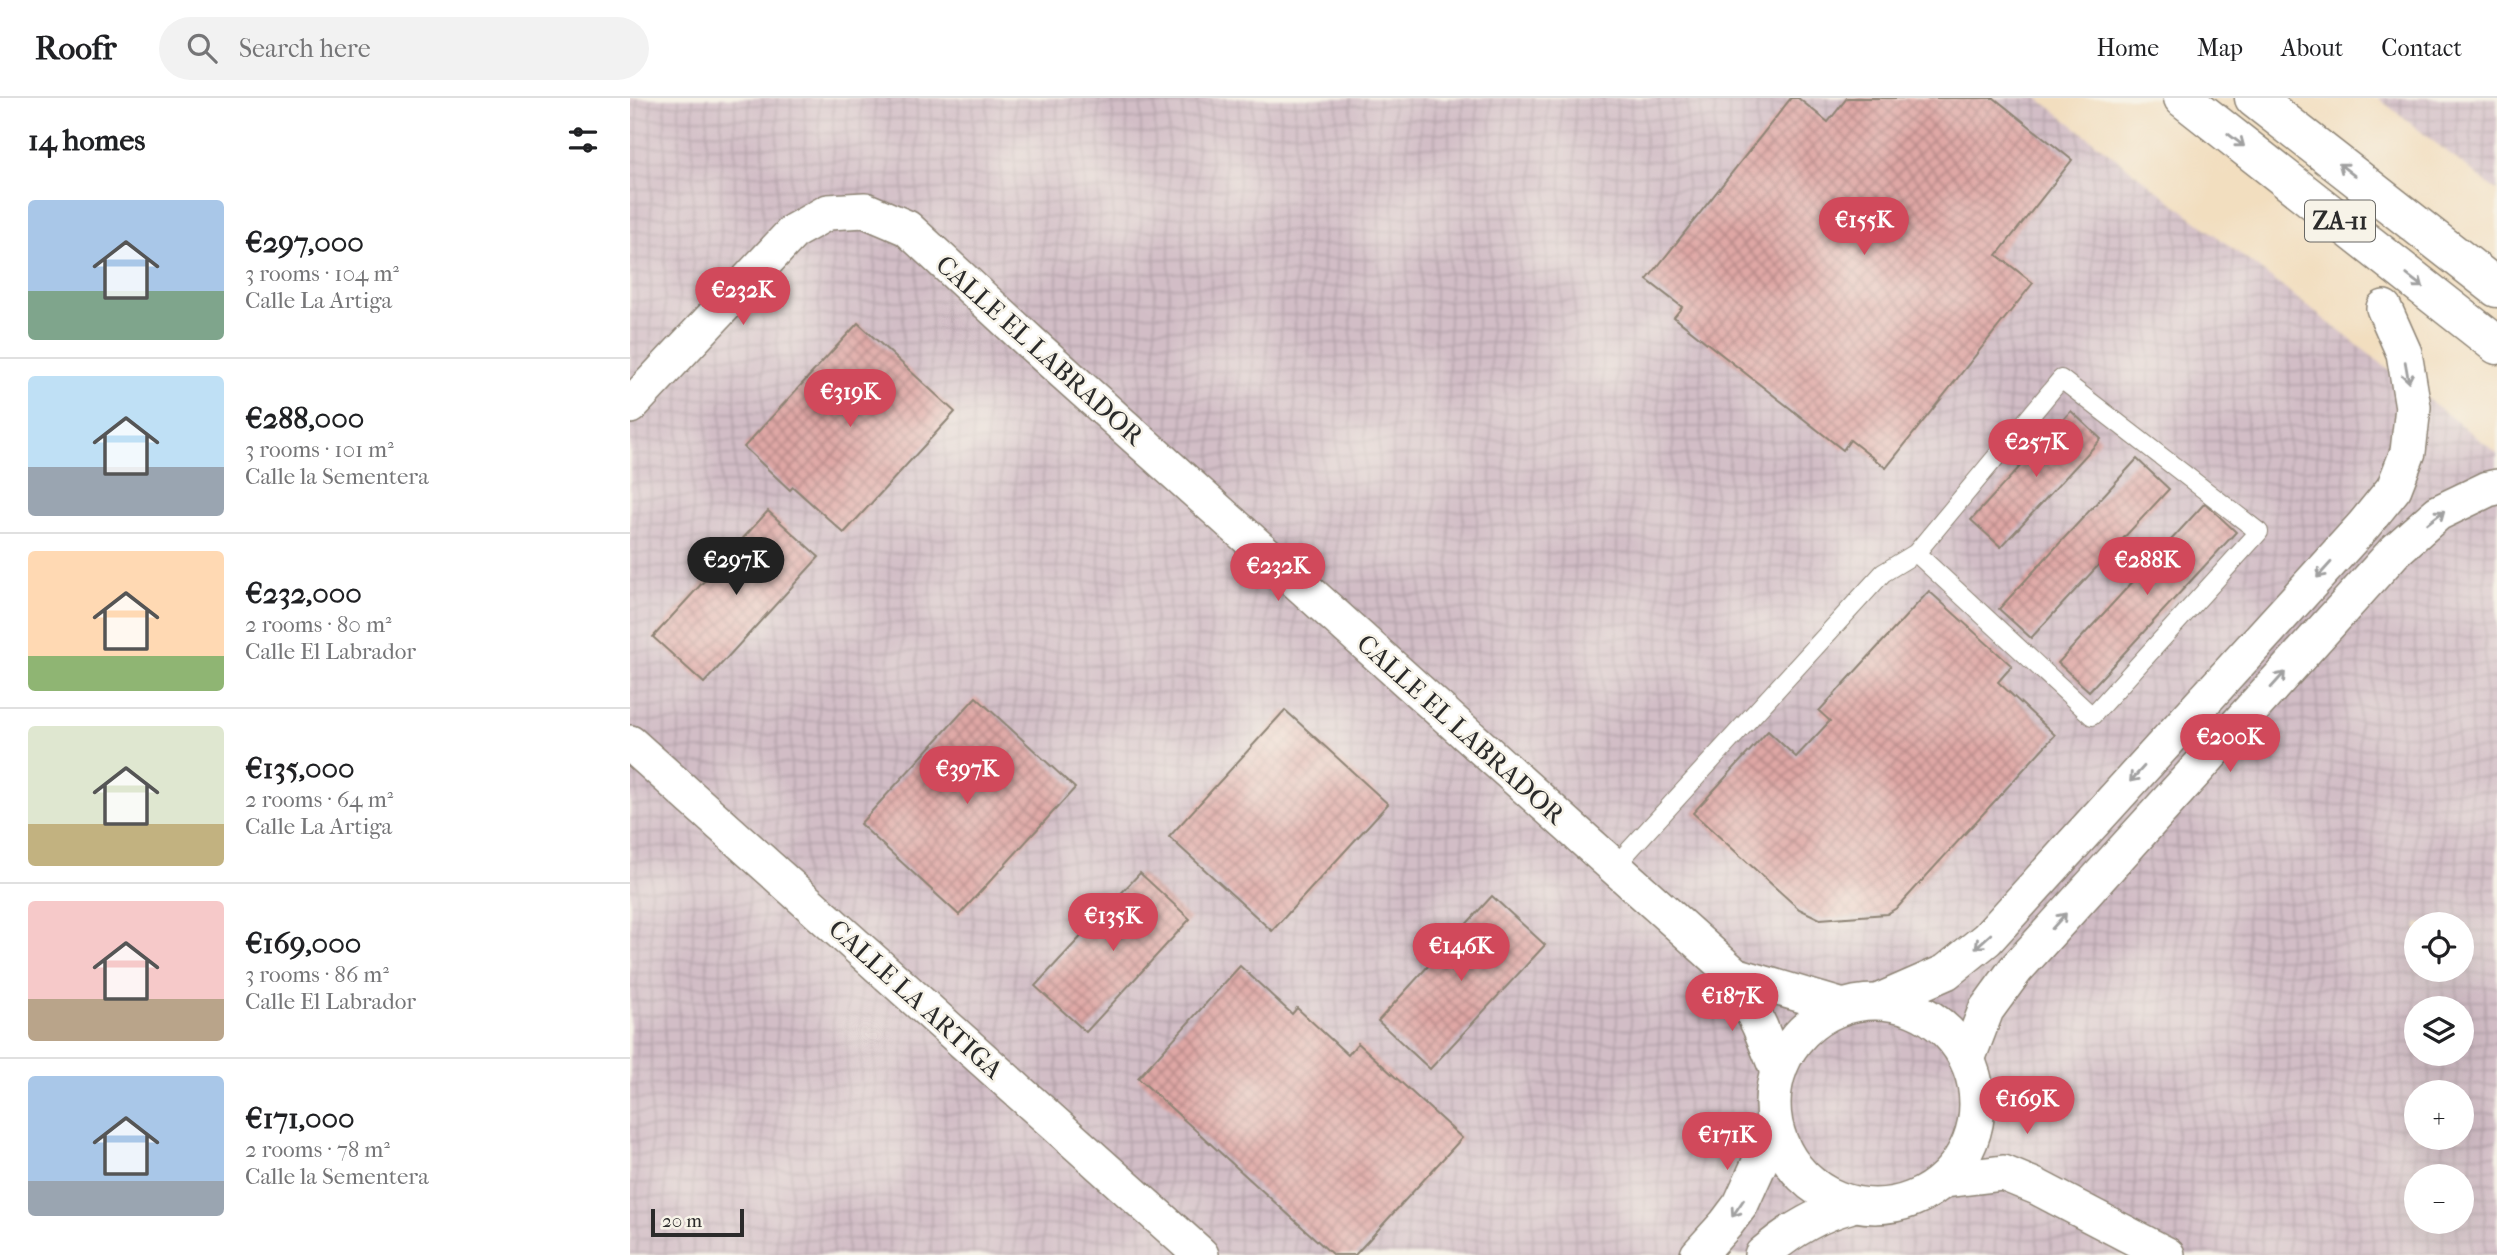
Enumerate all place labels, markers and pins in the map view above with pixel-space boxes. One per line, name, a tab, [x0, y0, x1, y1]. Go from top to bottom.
pin: €155K	[1815, 198, 1913, 257]
pin: €232K	[694, 268, 792, 327]
pin: €319K	[801, 370, 899, 429]
pin: €257K	[1987, 420, 2085, 479]
pin: €297K	[687, 538, 785, 597]
pin: €288K	[2098, 538, 2196, 597]
pin: €232K	[1229, 544, 1327, 603]
pin: €200K	[2181, 714, 2279, 774]
pin: €397K	[918, 746, 1016, 806]
pin: €135K	[1064, 894, 1162, 953]
pin: €146K	[1412, 924, 1510, 983]
pin: €187K	[1683, 974, 1781, 1033]
pin: €169K	[1978, 1076, 2076, 1136]
pin: €171K	[1678, 1112, 1776, 1172]

